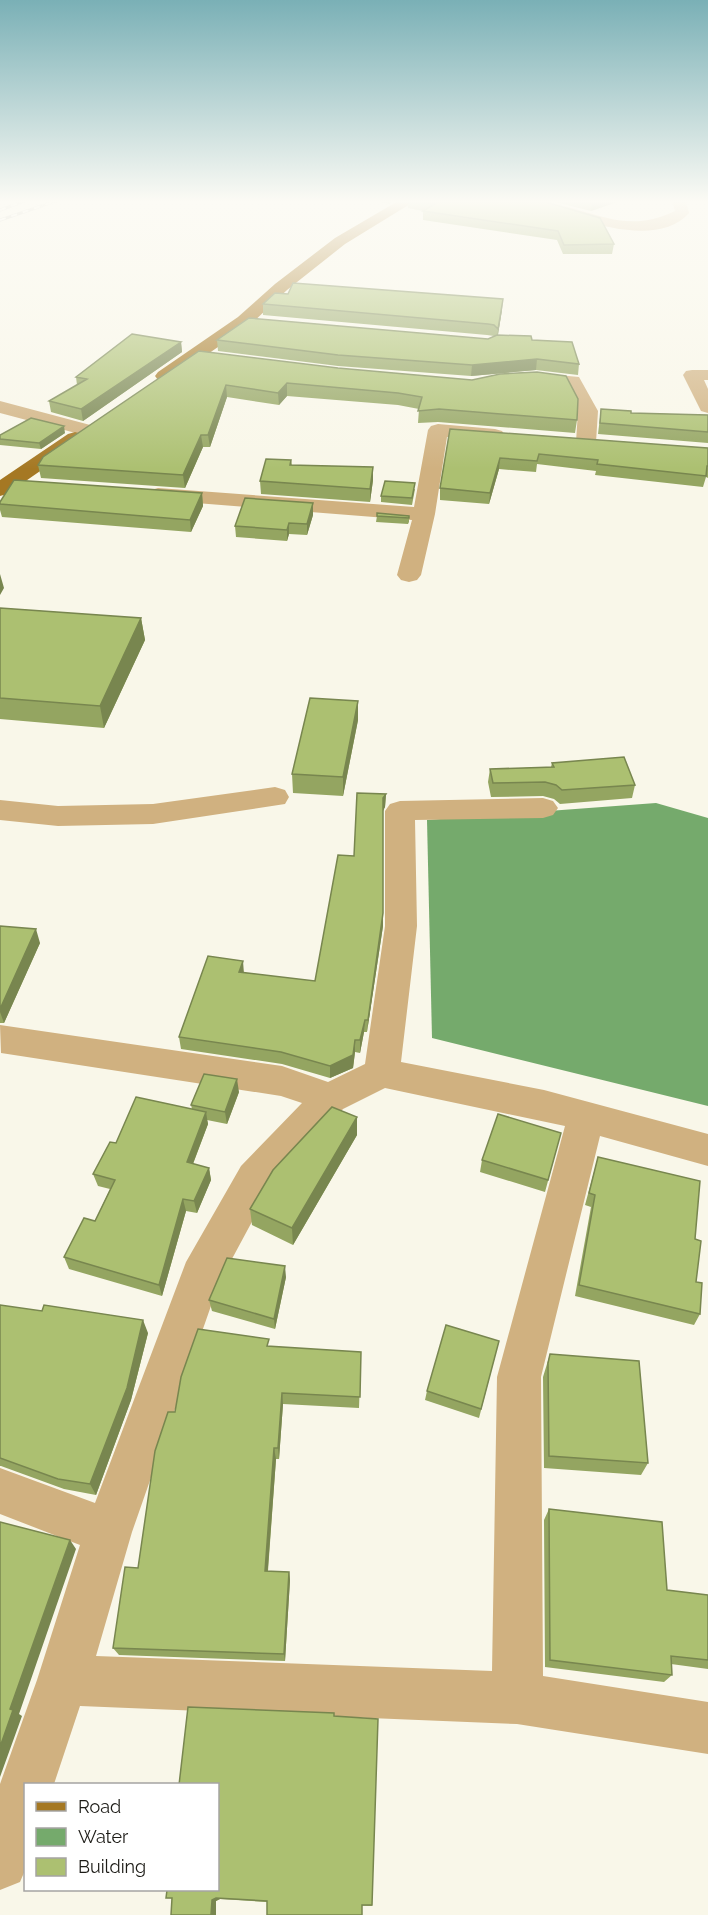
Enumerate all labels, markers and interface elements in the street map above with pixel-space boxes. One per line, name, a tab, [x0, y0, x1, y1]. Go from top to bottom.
legend	[24, 1783, 219, 1891]
text: Road	[78, 1796, 121, 1817]
text: Water	[78, 1826, 129, 1847]
text: Building	[78, 1856, 146, 1877]

